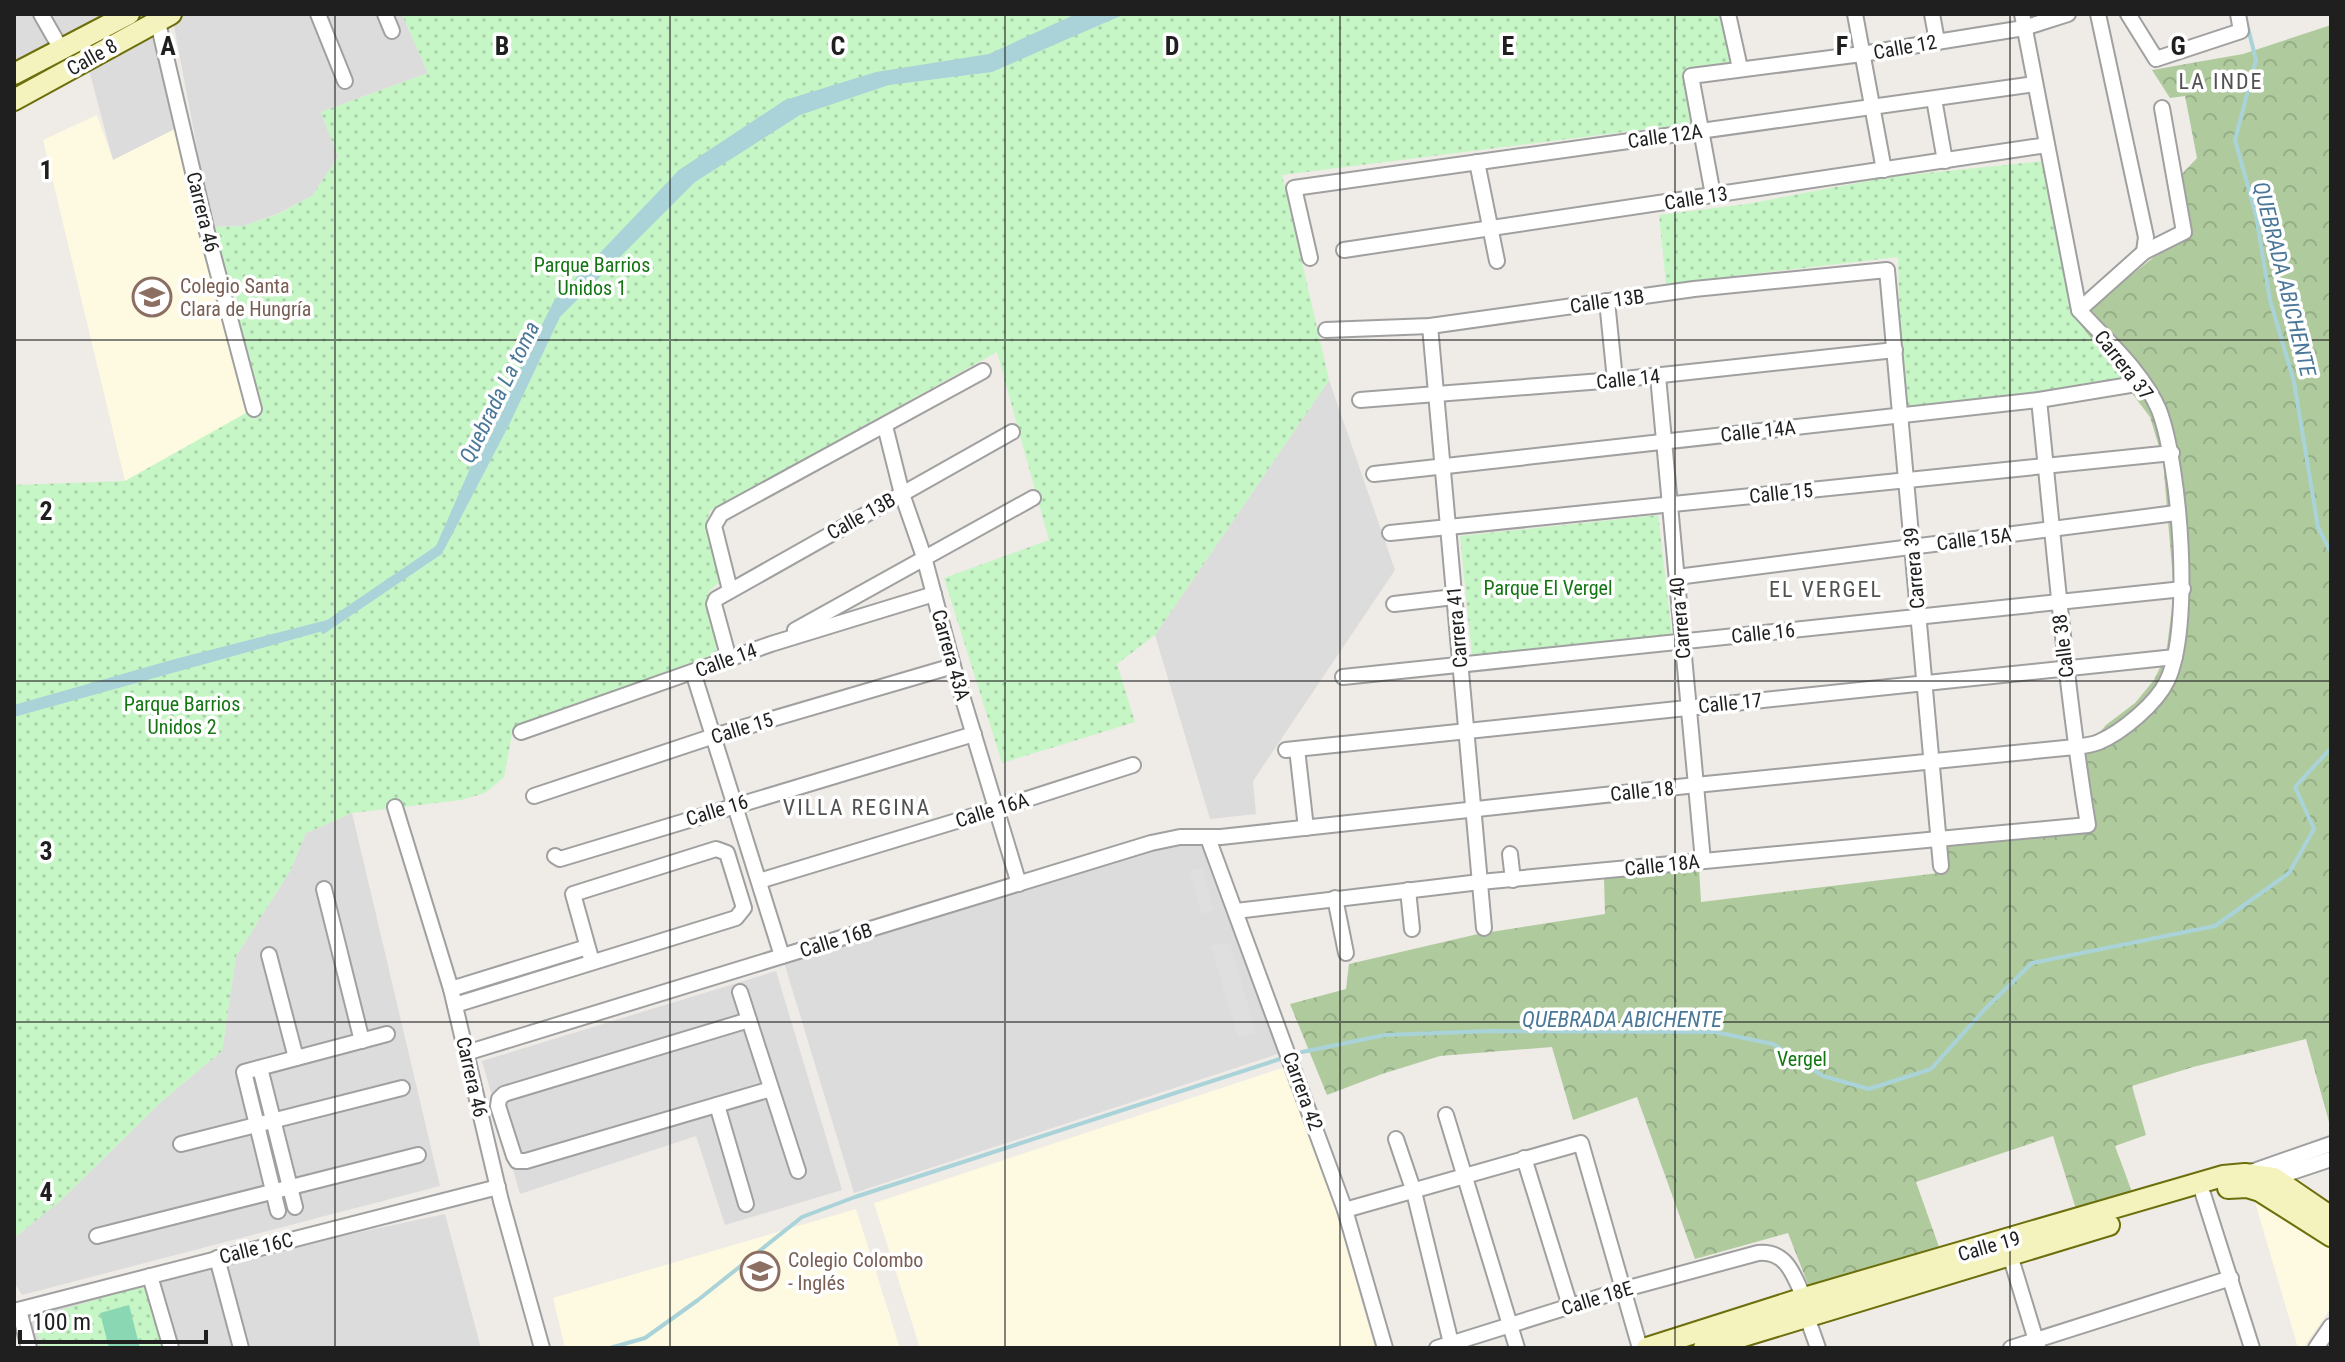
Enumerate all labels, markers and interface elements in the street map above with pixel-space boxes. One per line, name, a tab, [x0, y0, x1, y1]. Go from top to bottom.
street label: Calle 12	[1871, 30, 1939, 64]
text: A	[160, 31, 176, 61]
text: B	[495, 31, 509, 61]
text: C	[831, 31, 846, 61]
text: D	[1165, 31, 1179, 61]
text: E	[1502, 31, 1515, 61]
text: F	[1836, 31, 1848, 61]
text: G	[2170, 31, 2186, 61]
street label: Calle 8	[63, 33, 121, 81]
district label: LA INDE	[2178, 69, 2264, 94]
street label: Calle 12A	[1626, 119, 1704, 153]
text: 1	[39, 155, 53, 185]
street label: Carrera 46	[181, 169, 225, 255]
water label: QUEBRADA ABICHENTE	[2248, 179, 2321, 380]
street label: Calle 13	[1663, 181, 1729, 215]
park label: Parque Barrios Unidos 1	[534, 253, 650, 300]
place label: Colegio Santa Clara de Hungría	[180, 274, 311, 321]
school or university icon: Colegio Santa Clara de Hungría	[131, 276, 173, 318]
street label: Calle 13B	[1568, 284, 1646, 318]
water label: Quebrada La toma	[454, 317, 545, 467]
street label: Carrera 37	[2089, 325, 2159, 405]
street label: Calle 14	[1595, 364, 1661, 394]
street label: Calle 14A	[1719, 415, 1797, 447]
street label: Calle 15	[1748, 478, 1814, 508]
street label: Calle 13B	[823, 487, 899, 545]
text: 2	[39, 496, 53, 526]
street label: Calle 15A	[1935, 522, 2013, 556]
street label: Carrera 39	[1898, 526, 1930, 610]
park label: Parque El Vergel	[1483, 576, 1613, 600]
street label: Carrera 40	[1664, 576, 1696, 660]
district label: EL VERGEL	[1769, 577, 1883, 602]
street label: Carrera 41	[1441, 585, 1473, 669]
street label: Carrera 43A	[927, 607, 976, 704]
street label: Calle 38	[2047, 613, 2079, 679]
street label: Calle 16	[1730, 618, 1796, 648]
street label: Calle 14	[692, 638, 760, 682]
street label: Calle 17	[1697, 688, 1763, 718]
park label: Parque Barrios Unidos 2	[124, 692, 240, 739]
street label: Calle 15	[708, 707, 776, 749]
street label: Calle 18	[1609, 776, 1675, 806]
street label: Calle 16A	[952, 787, 1032, 832]
street label: Calle 16	[683, 789, 751, 831]
district label: VILLA REGINA	[783, 795, 931, 820]
text: 3	[39, 836, 53, 866]
street label: Calle 18A	[1623, 849, 1701, 881]
street label: Calle 16B	[797, 918, 875, 962]
water label: QUEBRADA ABICHENTE	[1522, 1007, 1723, 1032]
street label: Carrera 46	[451, 1034, 493, 1120]
park label: Vergel	[1777, 1047, 1827, 1071]
street label: Carrera 42	[1278, 1048, 1328, 1134]
text: 4	[39, 1177, 53, 1207]
street label: Calle 19	[1955, 1226, 2023, 1266]
street label: Calle 16C	[217, 1227, 295, 1269]
place label: Colegio Colombo - Inglés	[788, 1248, 923, 1295]
school or university icon: Colegio Colombo - Inglés	[739, 1250, 781, 1292]
street label: Calle 18E	[1558, 1276, 1636, 1320]
scale bar	[20, 1294, 206, 1344]
text: 100 m	[32, 1308, 91, 1336]

